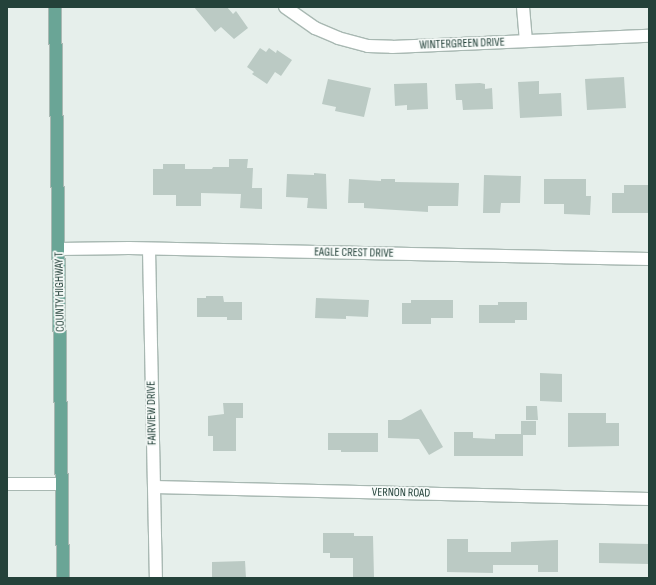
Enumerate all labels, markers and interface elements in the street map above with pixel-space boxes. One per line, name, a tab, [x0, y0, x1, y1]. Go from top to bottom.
street label: WINTERGREEN DRIVE	[419, 35, 505, 53]
street label: EAGLE CREST DRIVE	[314, 245, 394, 261]
street label: COUNTY HIGHWAY T	[52, 252, 68, 332]
street label: FAIRVIEW DRIVE	[144, 381, 160, 445]
street label: VERNON ROAD	[372, 485, 430, 501]

